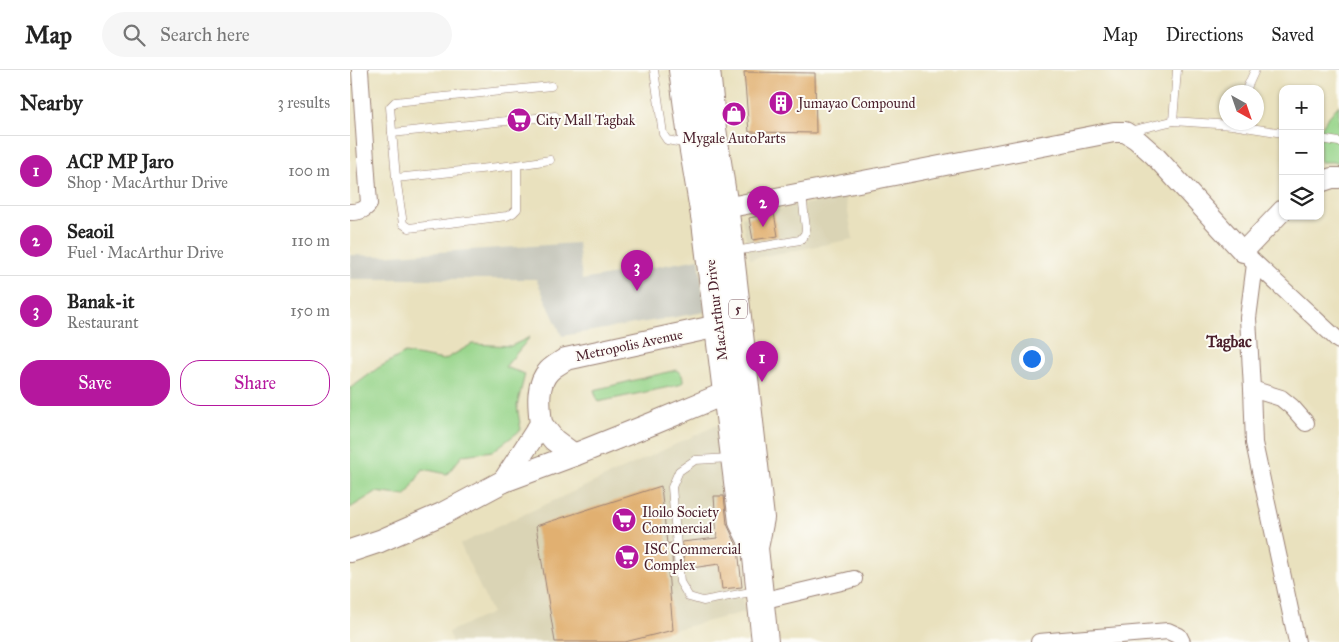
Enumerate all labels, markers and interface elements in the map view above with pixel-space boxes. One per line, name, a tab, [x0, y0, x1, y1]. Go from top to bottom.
search box	[102, 12, 452, 57]
text: Map	[25, 20, 72, 50]
icon: search	[120, 21, 148, 49]
text: Search here	[160, 23, 250, 46]
text: Map	[1102, 24, 1138, 46]
text: Directions	[1166, 24, 1243, 46]
text: Saved	[1271, 24, 1314, 46]
north arrow	[1219, 85, 1264, 130]
map controls	[1279, 85, 1324, 220]
button: +	[1279, 85, 1324, 130]
text: Nearby	[20, 90, 83, 116]
building icon: Jumayao Compound	[768, 90, 794, 116]
text: 3 results	[277, 93, 330, 112]
place label: Jumayao Compound	[796, 95, 916, 113]
shop icon: Mygale AutoParts	[721, 101, 747, 127]
supermarket icon: City Mall Tagbak	[506, 107, 532, 133]
place label: City Mall Tagbak	[536, 112, 636, 129]
place label: Mygale AutoParts	[682, 130, 786, 147]
button: −	[1279, 130, 1324, 175]
text: ACP MP Jaro	[67, 150, 174, 173]
text: 1	[33, 161, 39, 180]
text: 100 m	[288, 161, 330, 180]
text: Shop · MacArthur Drive	[67, 173, 228, 192]
button: layers	[1279, 175, 1324, 220]
pin: 2	[747, 186, 779, 227]
text: Seaoil	[67, 220, 114, 243]
text: 2	[32, 231, 40, 250]
text: 110 m	[291, 231, 330, 250]
text: Fuel · MacArthur Drive	[67, 243, 224, 262]
pin: 3	[621, 250, 653, 291]
street label: MacArthur Drive	[702, 258, 731, 362]
text: Banak-it	[67, 290, 134, 313]
road number: 5	[729, 300, 747, 318]
text: 3	[33, 301, 39, 320]
text: 150 m	[290, 301, 330, 320]
text: Restaurant	[67, 313, 139, 332]
street label: Metropolis Avenue	[574, 326, 684, 365]
district label: Tagbac	[1205, 332, 1252, 352]
pin: 1	[746, 341, 778, 382]
your location	[1019, 346, 1045, 372]
button: Save	[20, 360, 170, 406]
button: Share	[180, 360, 330, 406]
place label: Iloilo Society Commercial	[642, 504, 719, 537]
supermarket icon: Iloilo Society Commercial	[611, 507, 637, 533]
place label: ISC Commercial Complex	[644, 541, 741, 574]
supermarket icon: ISC Commercial Complex	[614, 544, 640, 570]

